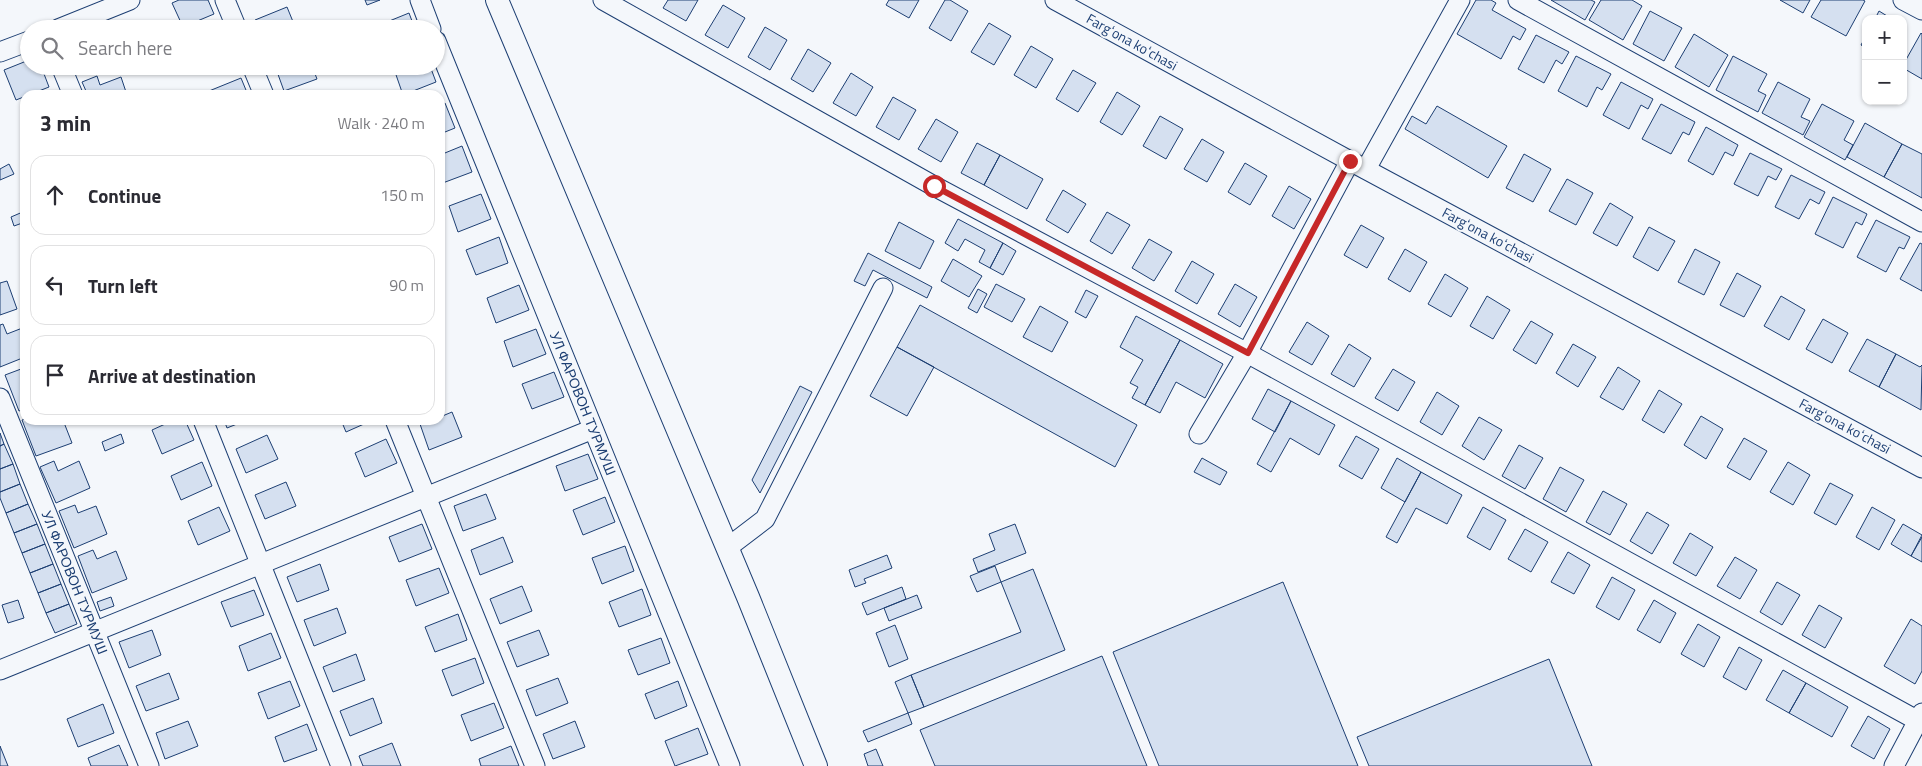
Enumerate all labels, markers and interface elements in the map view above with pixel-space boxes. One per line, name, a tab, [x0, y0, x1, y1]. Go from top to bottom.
street label: Fargʻona koʻchasi	[1083, 8, 1182, 75]
map controls	[1862, 15, 1907, 105]
button: +	[1862, 15, 1907, 60]
search box	[20, 20, 445, 75]
text: Search here	[78, 33, 172, 62]
icon: search	[38, 34, 66, 62]
button: −	[1862, 60, 1907, 105]
text: 3 min	[40, 107, 91, 139]
text: Walk · 240 m	[337, 111, 425, 135]
route end	[1339, 150, 1362, 173]
route start	[923, 175, 946, 198]
icon: ahead	[41, 181, 69, 209]
text: Continue	[88, 181, 161, 210]
text: 150 m	[380, 183, 424, 207]
street label: Fargʻona koʻchasi	[1439, 202, 1538, 268]
icon: left	[41, 271, 69, 299]
text: Turn left	[88, 271, 158, 300]
text: 90 m	[389, 273, 424, 297]
street label: УЛ ФАРОВОН ТУРМУШ	[545, 328, 622, 478]
icon: arrive	[41, 361, 69, 389]
text: Arrive at destination	[88, 361, 256, 390]
street label: Fargʻona koʻchasi	[1796, 393, 1895, 459]
street label: УЛ ФАРОВОН ТУРМУШ	[37, 507, 114, 657]

